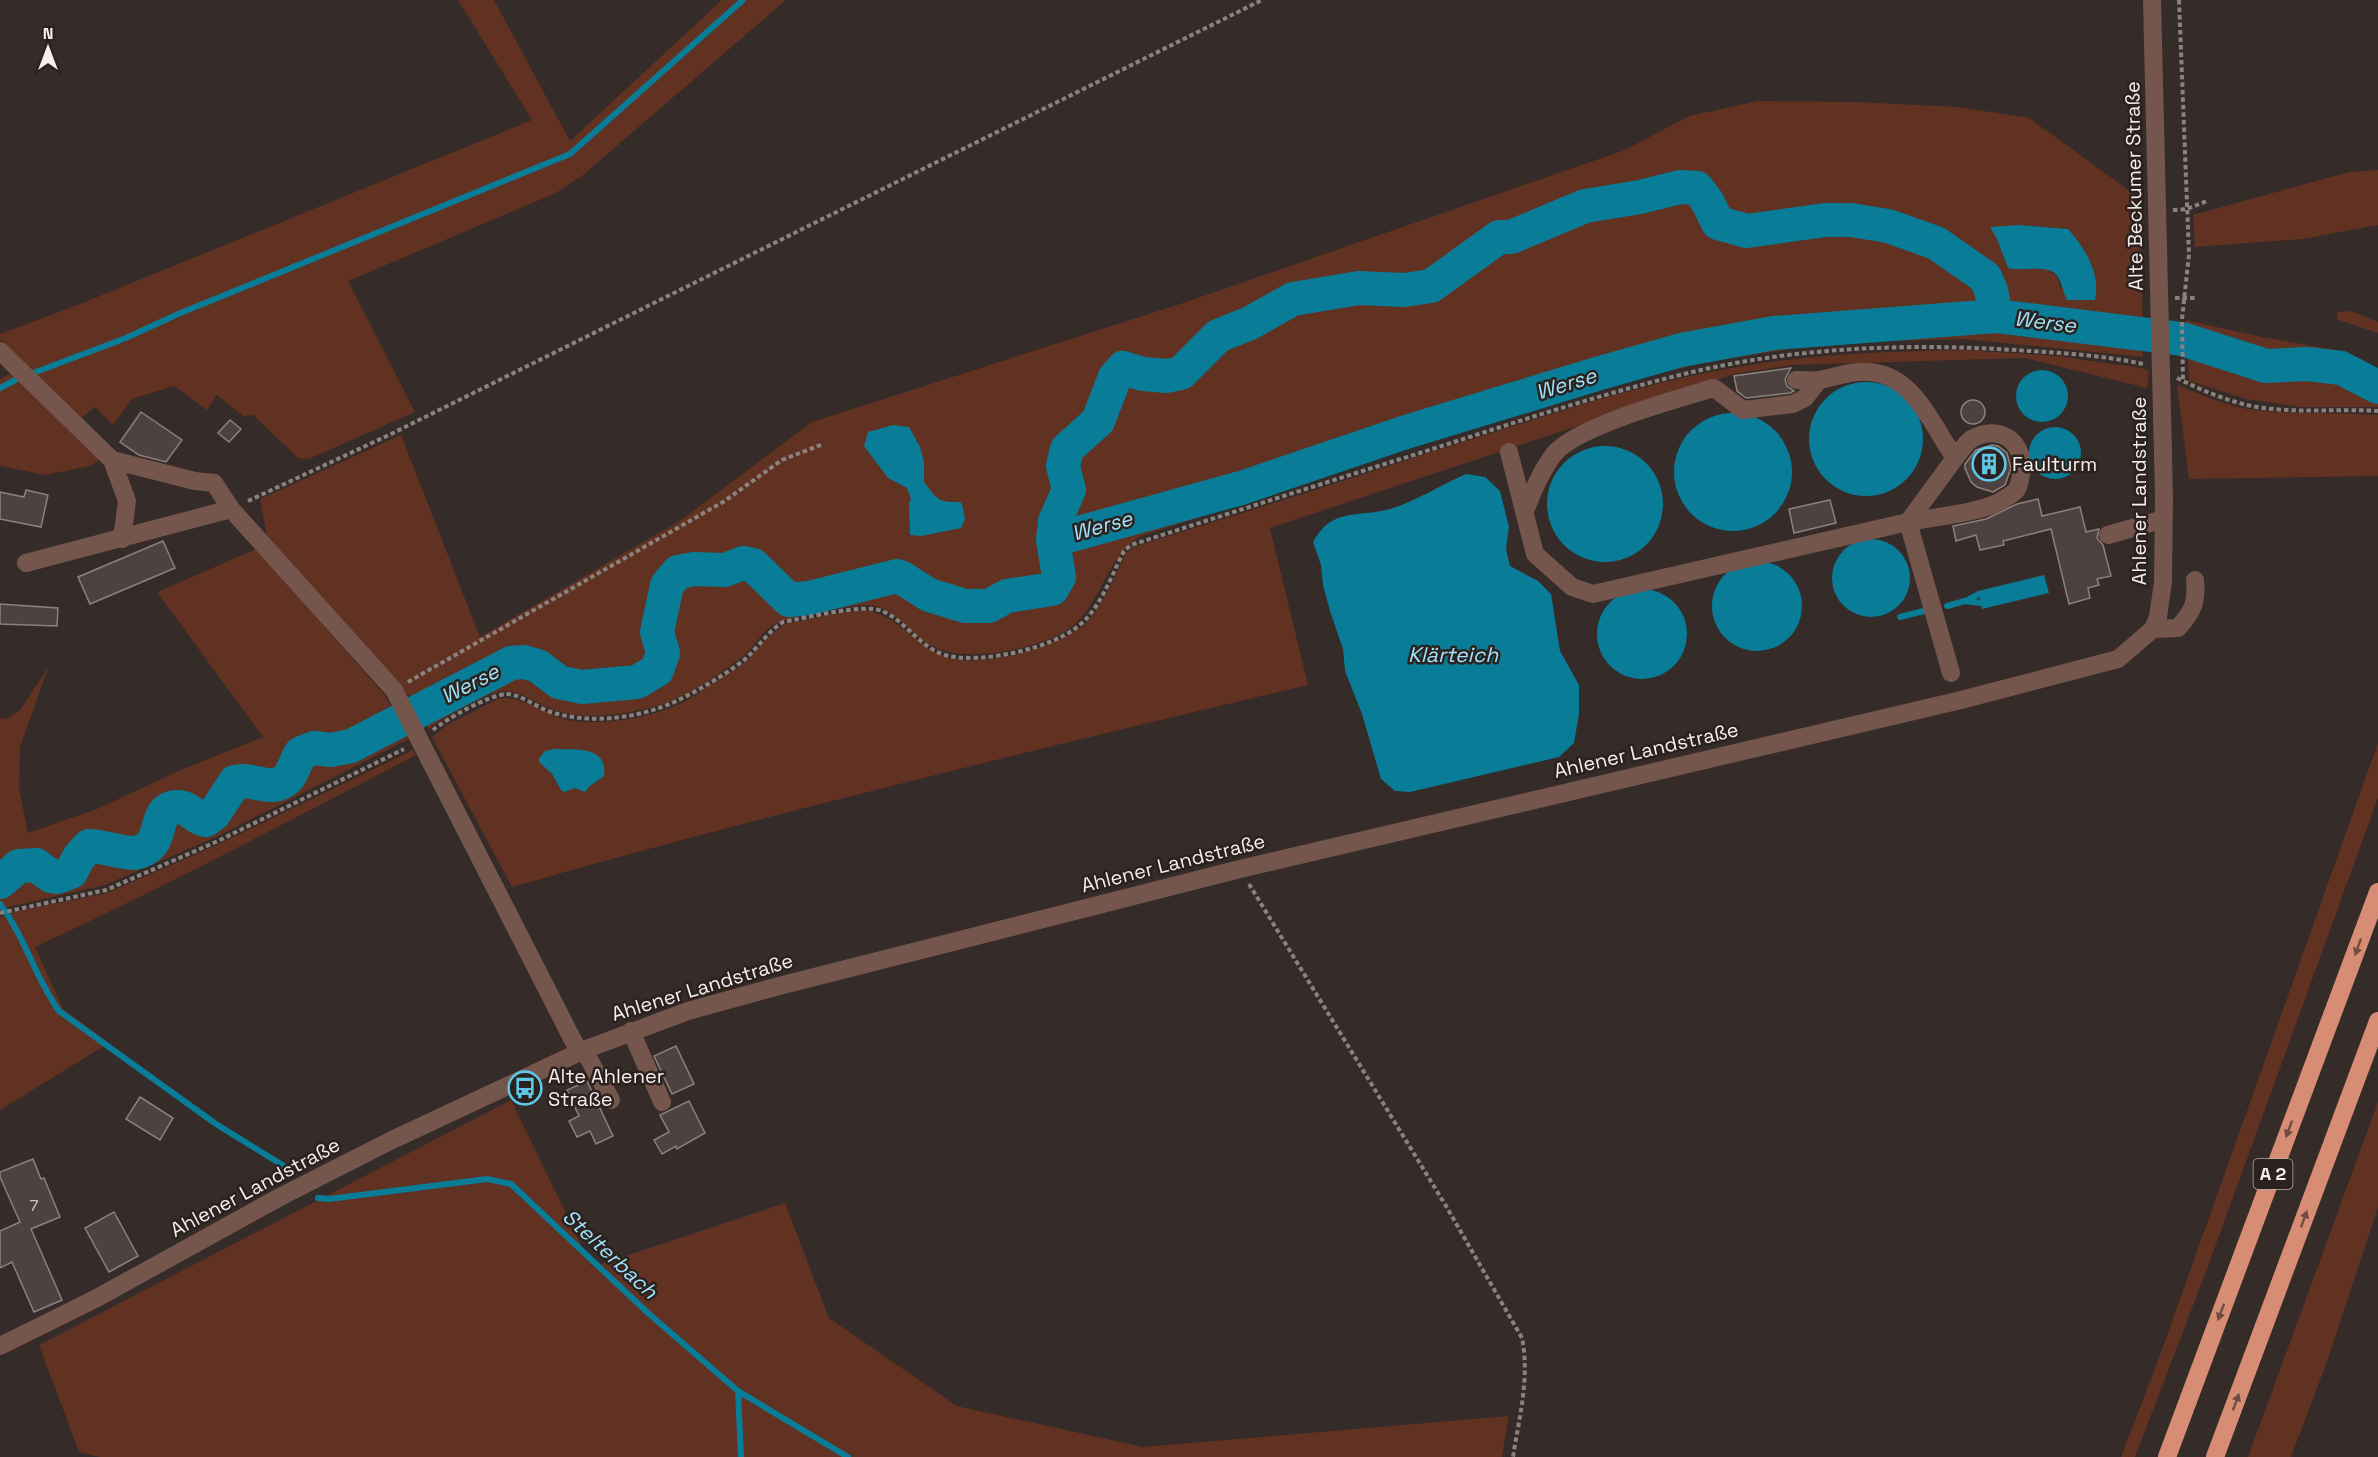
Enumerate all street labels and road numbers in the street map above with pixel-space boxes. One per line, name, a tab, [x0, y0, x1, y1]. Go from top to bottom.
street label: Alte Beckumer Straße	[2119, 81, 2149, 291]
street label: Ahlener Landstraße	[2126, 397, 2152, 585]
street label: Ahlener Landstraße	[1551, 716, 1741, 784]
street label: Ahlener Landstraße	[1078, 828, 1268, 898]
street label: Ahlener Landstraße	[608, 947, 796, 1027]
street label: Ahlener Landstraße	[166, 1131, 344, 1243]
road number: A 2	[2254, 1159, 2292, 1189]

